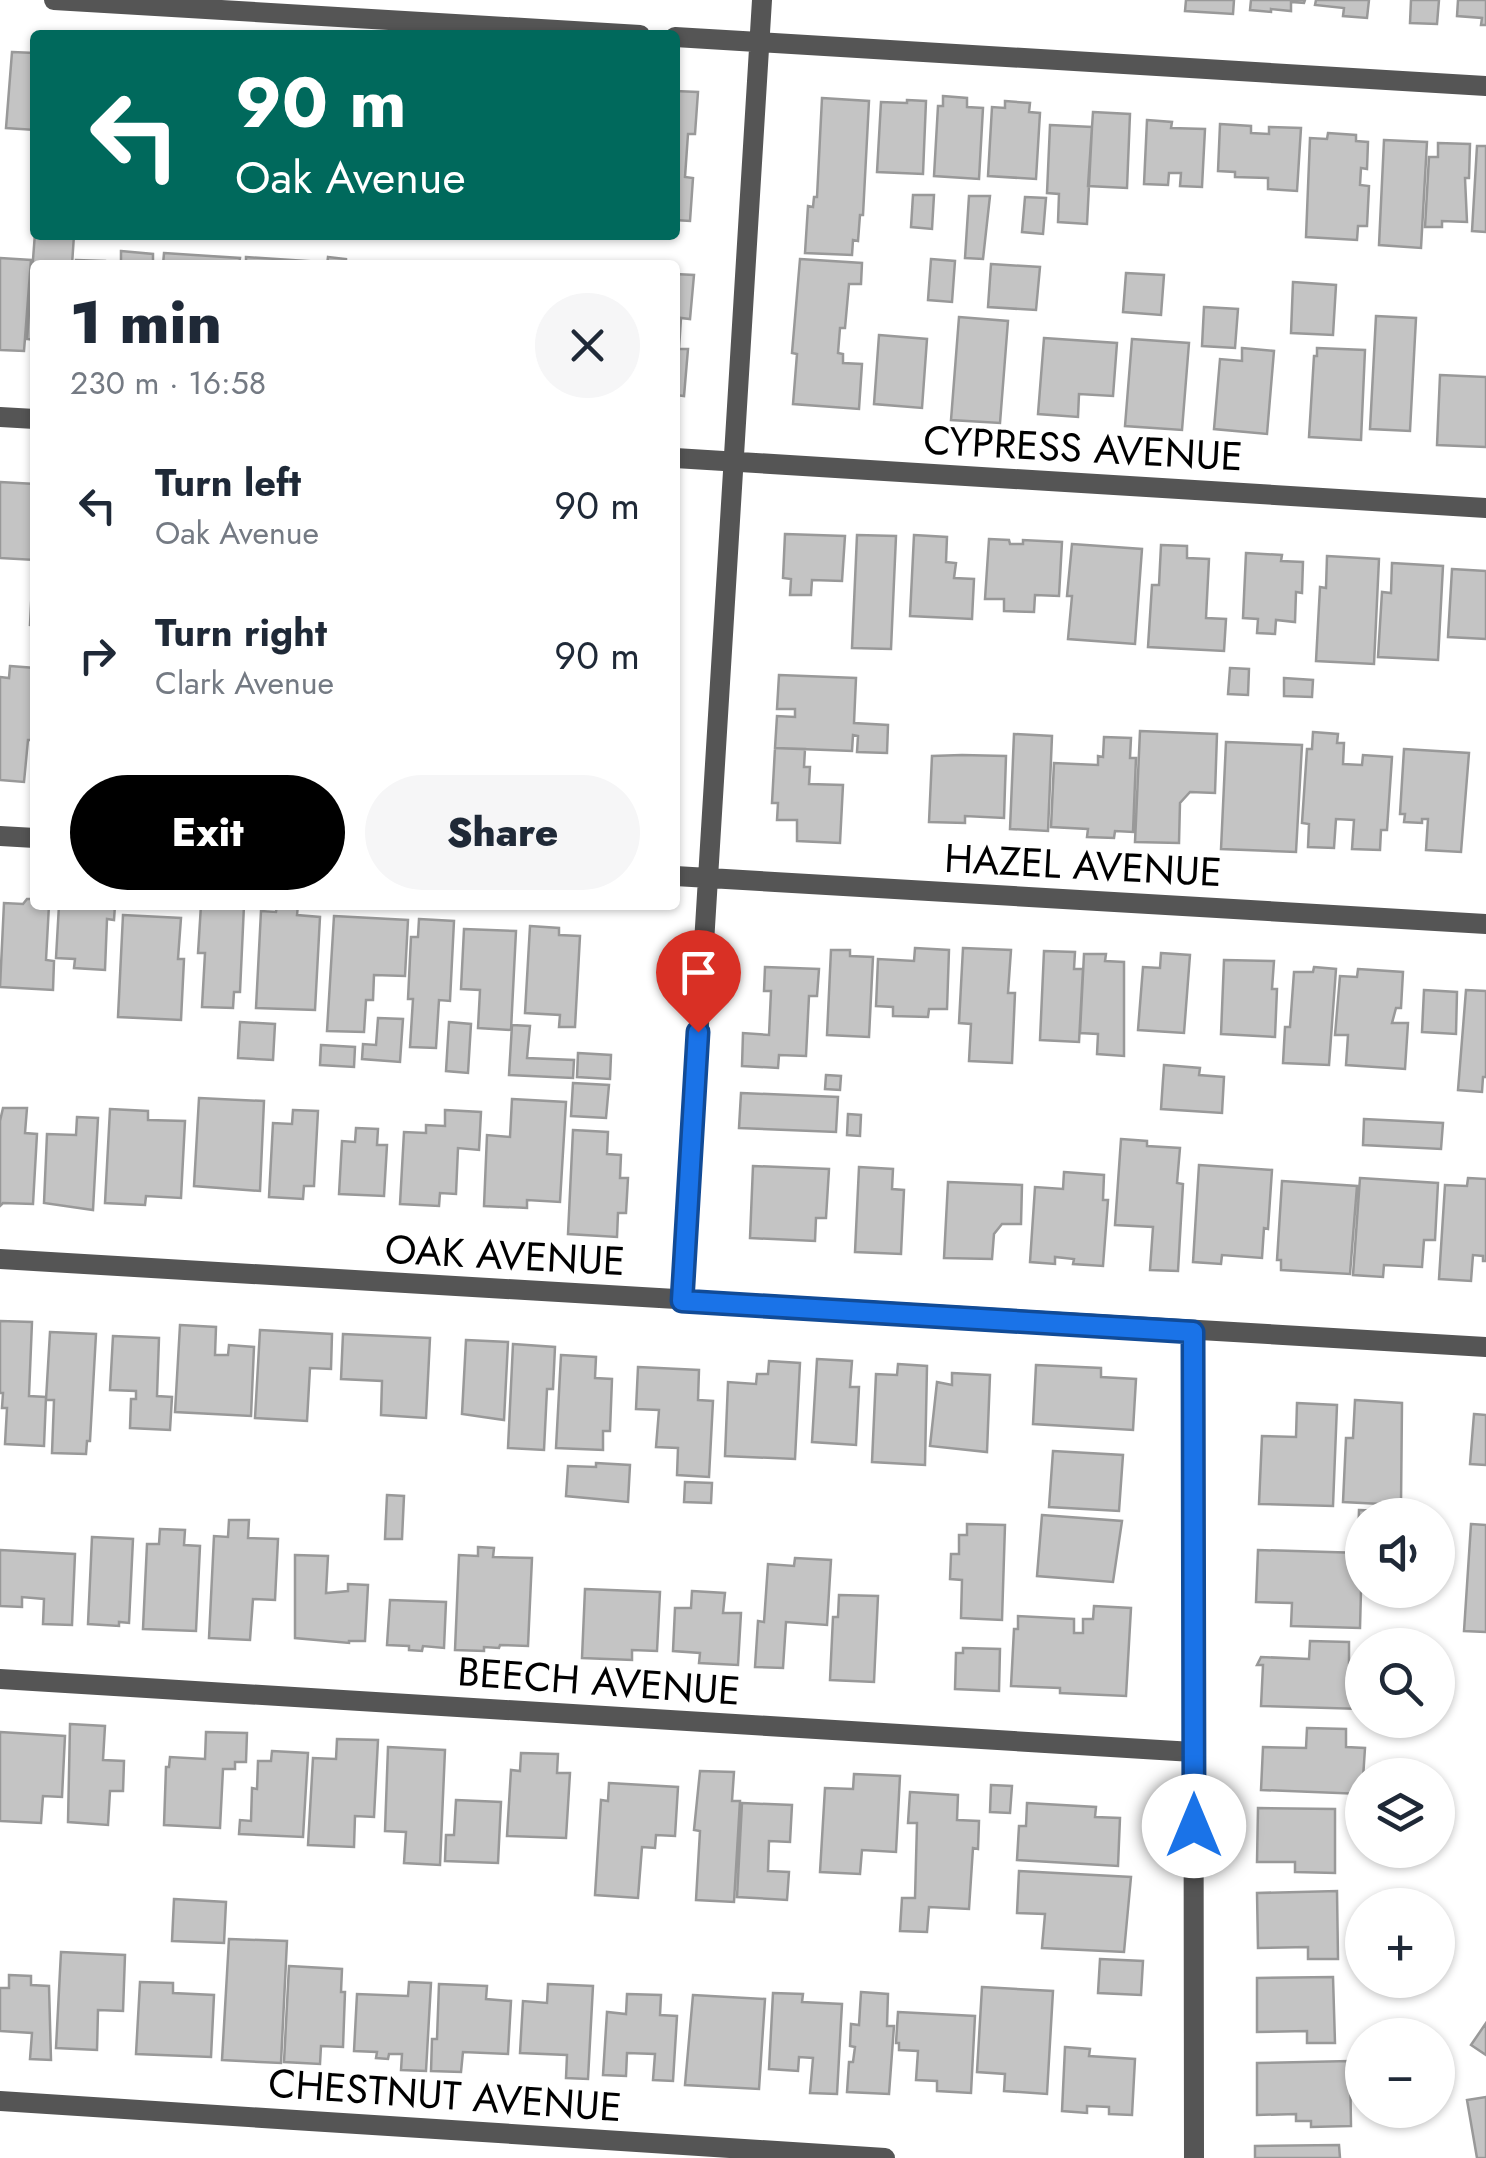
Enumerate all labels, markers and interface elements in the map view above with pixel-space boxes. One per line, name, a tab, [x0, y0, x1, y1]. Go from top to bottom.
text: 90 m	[235, 52, 407, 153]
icon: left	[70, 70, 200, 200]
text: Oak Avenue	[235, 145, 466, 210]
text: 1 min	[70, 279, 222, 366]
button: close	[535, 293, 640, 398]
text: 230 m · 16:58	[70, 360, 266, 406]
street label: CYPRESS AVENUE	[922, 411, 1244, 485]
text: Turn left	[155, 455, 301, 510]
icon: left	[70, 478, 125, 533]
text: 90 m	[554, 478, 640, 533]
text: Oak Avenue	[155, 510, 319, 556]
text: Turn right	[155, 605, 327, 660]
icon: right	[70, 628, 125, 683]
text: 90 m	[554, 628, 640, 683]
text: Clark Avenue	[155, 660, 334, 706]
button: Exit	[70, 775, 345, 890]
button: Share	[365, 775, 640, 890]
street label: HAZEL AVENUE	[943, 829, 1223, 901]
pin	[656, 930, 741, 1033]
icon: arrive	[671, 945, 726, 1000]
street label: OAK AVENUE	[384, 1220, 626, 1290]
map controls	[1345, 1498, 1455, 2128]
button: sound	[1345, 1498, 1455, 1608]
button: search	[1345, 1628, 1455, 1738]
street label: BEECH AVENUE	[456, 1642, 742, 1720]
button: layers	[1345, 1758, 1455, 1868]
position arrow	[1142, 1774, 1246, 1878]
button: +	[1345, 1888, 1455, 1998]
button: −	[1345, 2018, 1455, 2128]
street label: CHESTNUT AVENUE	[266, 2054, 624, 2136]

